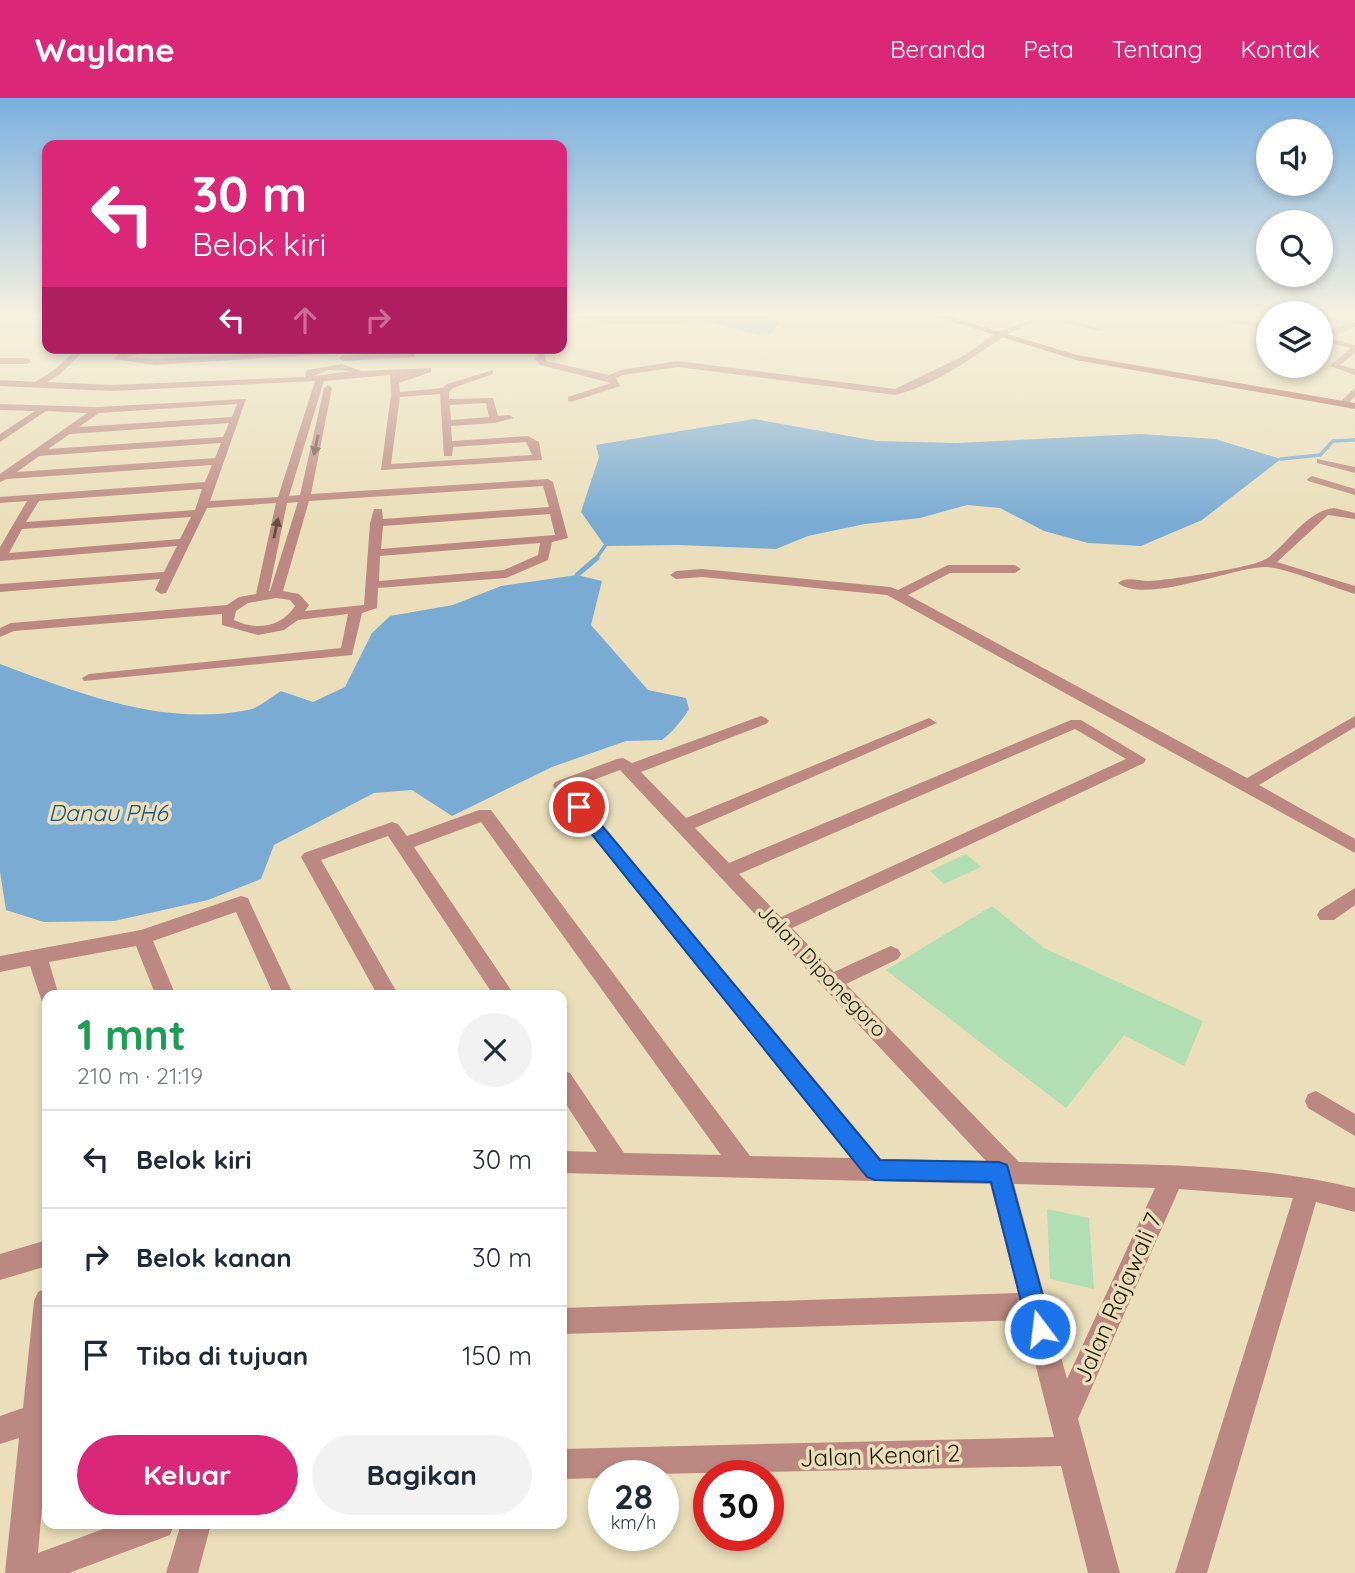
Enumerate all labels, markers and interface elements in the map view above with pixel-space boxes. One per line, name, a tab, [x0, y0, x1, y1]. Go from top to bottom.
text: Waylane	[35, 29, 175, 70]
text: Beranda	[890, 34, 986, 64]
text: Peta	[1024, 34, 1074, 64]
text: Tentang	[1112, 34, 1202, 64]
text: Kontak	[1240, 34, 1320, 64]
map controls	[1256, 119, 1333, 378]
button: sound	[1256, 119, 1333, 196]
text: 30 m	[192, 163, 307, 224]
icon: left	[77, 168, 168, 259]
button: search	[1256, 210, 1333, 287]
text: Belok kiri	[192, 224, 326, 264]
icon: left	[213, 301, 251, 339]
icon: ahead	[286, 301, 324, 339]
icon: right	[359, 301, 397, 339]
button: layers	[1256, 301, 1333, 378]
one-way arrow	[310, 434, 321, 456]
one-way arrow	[271, 517, 282, 539]
pin	[549, 777, 609, 837]
icon: arrive	[560, 788, 598, 826]
water label: Danau PH6	[48, 798, 169, 827]
street label: Jalan Diponegoro	[753, 898, 893, 1042]
text: 1 mnt	[77, 1008, 186, 1061]
button: close	[458, 1013, 532, 1087]
text: 210 m · 21:19	[77, 1061, 203, 1090]
icon: left	[77, 1140, 115, 1178]
text: Belok kiri	[136, 1143, 252, 1176]
text: 30 m	[472, 1143, 532, 1176]
street label: Jalan Rajawali 7	[1066, 1208, 1168, 1387]
icon: right	[77, 1238, 115, 1276]
text: Belok kanan	[136, 1241, 292, 1274]
text: 30 m	[472, 1241, 532, 1274]
position arrow	[1003, 1292, 1077, 1366]
icon: arrive	[77, 1336, 115, 1374]
text: Tiba di tujuan	[136, 1339, 308, 1372]
text: 150 m	[462, 1339, 532, 1372]
button: Keluar	[77, 1435, 298, 1515]
button: Bagikan	[312, 1435, 532, 1515]
street label: Jalan Kenari 2	[799, 1437, 961, 1473]
speed limit sign: 30	[693, 1460, 784, 1551]
text: 28	[614, 1474, 653, 1518]
text: km/h	[611, 1511, 656, 1534]

